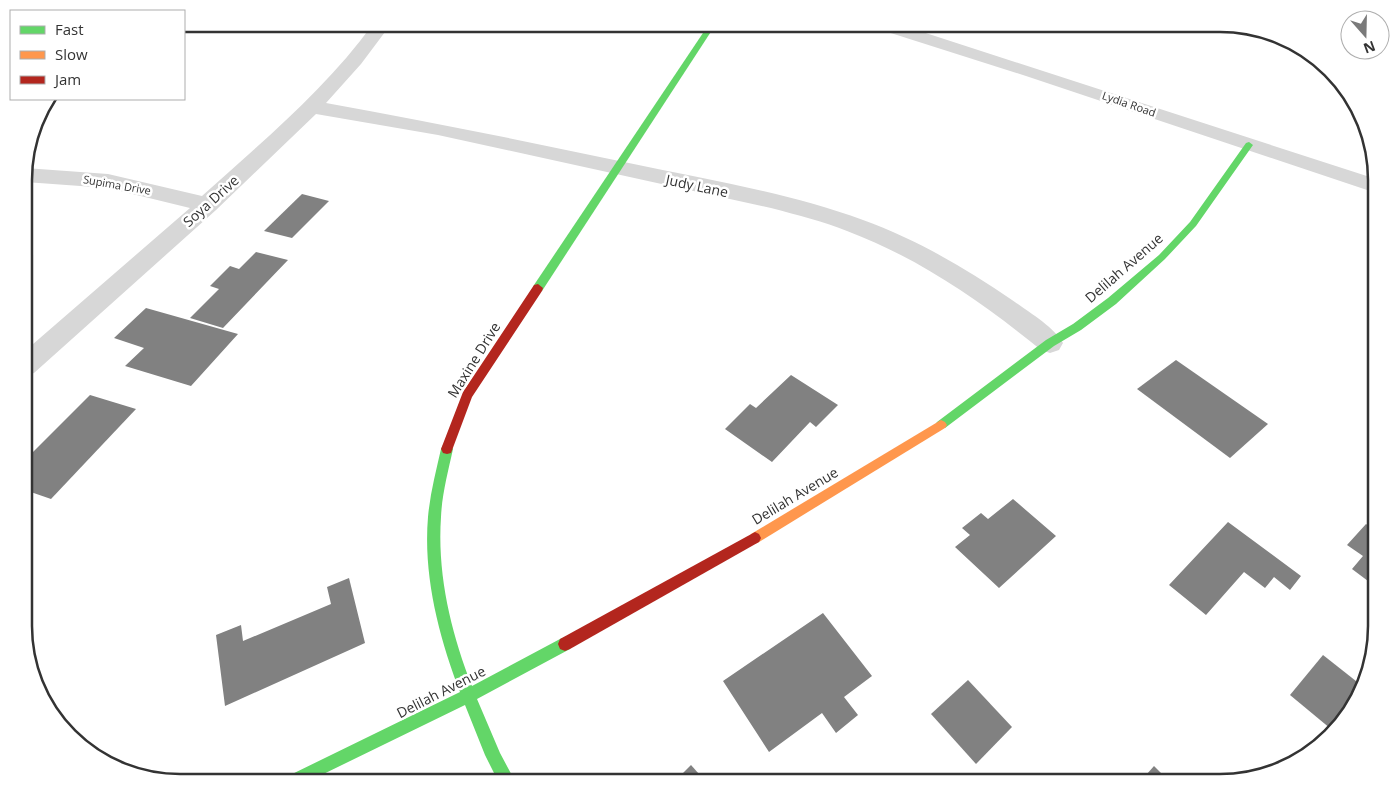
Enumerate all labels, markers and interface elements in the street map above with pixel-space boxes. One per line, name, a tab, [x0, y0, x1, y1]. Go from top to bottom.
legend	[10, 10, 185, 100]
north arrow	[1340, 10, 1390, 60]
text: Fast	[55, 19, 84, 39]
text: N	[1361, 37, 1378, 59]
text: Slow	[55, 44, 88, 64]
text: Jam	[53, 69, 81, 89]
street label: Lydia Road	[1100, 87, 1158, 120]
street label: Judy Lane	[662, 169, 730, 201]
street label: Soya Drive	[179, 170, 243, 231]
street label: Supima Drive	[82, 171, 152, 198]
street label: Delilah Avenue	[1081, 228, 1167, 307]
street label: Maxine Drive	[443, 318, 504, 401]
street label: Delilah Avenue	[748, 462, 841, 529]
street label: Delilah Avenue	[393, 661, 489, 722]

